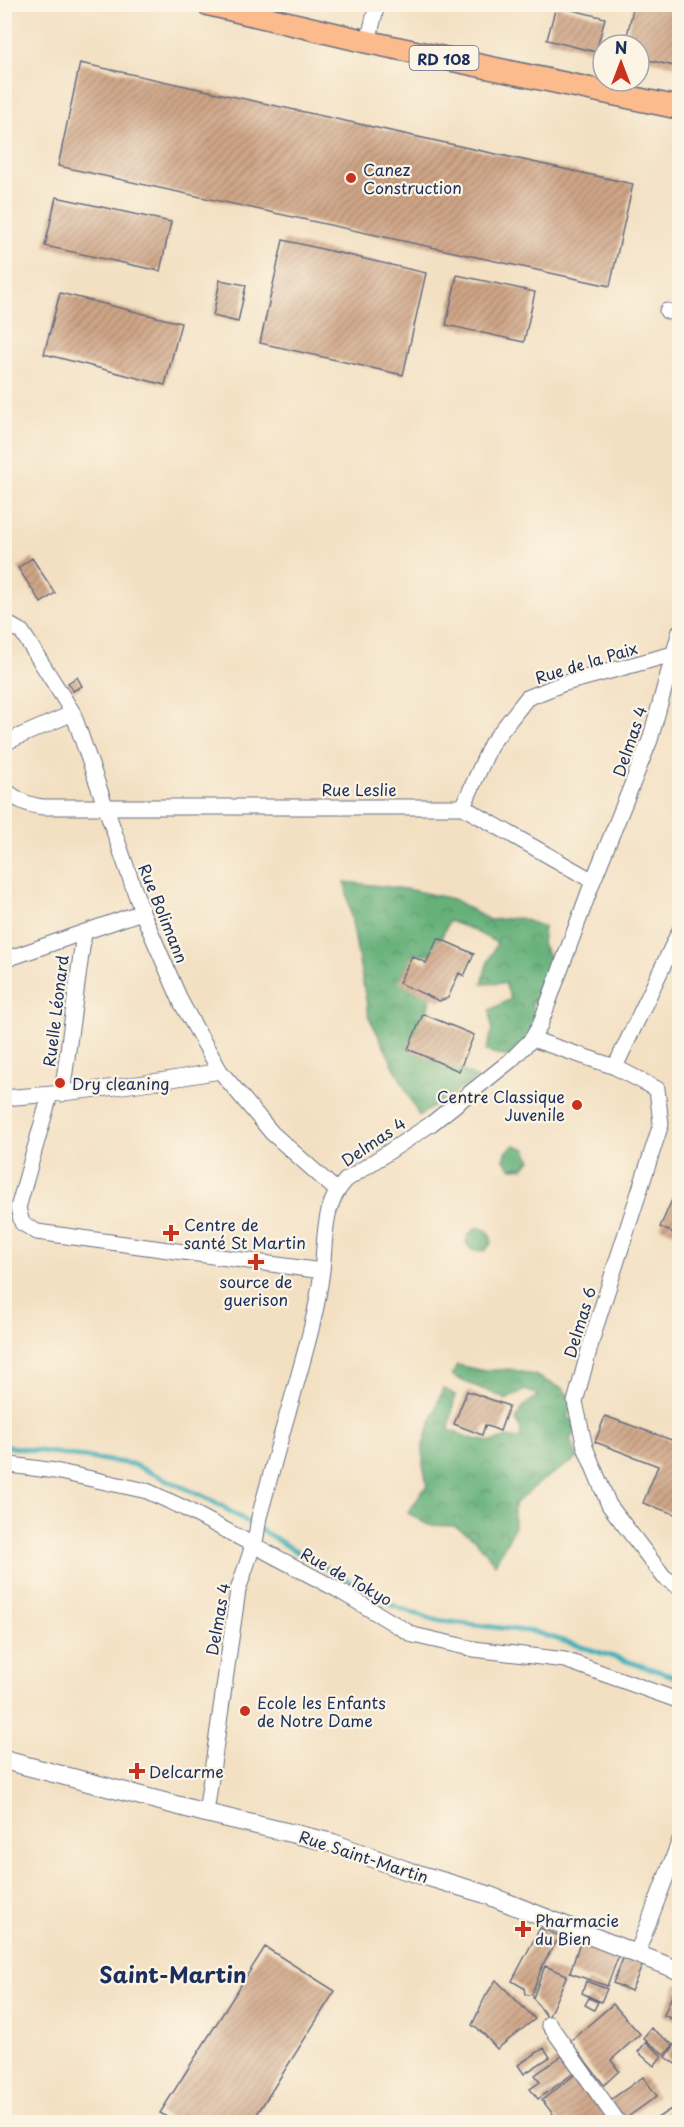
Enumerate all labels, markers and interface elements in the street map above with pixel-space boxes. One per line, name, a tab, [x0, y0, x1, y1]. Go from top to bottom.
north arrow	[591, 33, 651, 93]
text: N	[615, 35, 627, 59]
road number: RD 108	[410, 46, 478, 70]
place label: Canez Construction	[363, 157, 462, 199]
marker: Canez Construction	[344, 171, 358, 185]
street label: Rue de la Paix	[532, 635, 640, 689]
street label: Delmas 4	[606, 702, 652, 780]
street label: Rue Leslie	[321, 777, 397, 801]
street label: Rue Bolimann	[133, 860, 195, 966]
street label: Ruelle Léonard	[36, 953, 74, 1068]
place label: Dry cleaning	[72, 1071, 169, 1095]
marker: Dry cleaning	[53, 1076, 67, 1090]
place label: Centre Classique Juvenile	[437, 1084, 565, 1126]
marker: Centre Classique Juvenile	[570, 1098, 584, 1112]
street label: Delmas 4	[336, 1111, 410, 1171]
place label: Centre de santé St Martin	[184, 1212, 306, 1254]
marker: Centre de santé St Martin	[162, 1224, 180, 1242]
marker: source de guerison	[249, 1255, 263, 1269]
place label: source de guerison	[219, 1269, 293, 1311]
street label: Delmas 6	[557, 1284, 601, 1360]
street label: Rue de Tokyo	[297, 1541, 397, 1611]
street label: Delmas 4	[199, 1581, 235, 1657]
place label: Ecole les Enfants de Notre Dame	[257, 1690, 386, 1732]
marker: Ecole les Enfants de Notre Dame	[238, 1704, 252, 1718]
place label: Delcarme	[149, 1759, 224, 1783]
marker: Delcarme	[130, 1764, 144, 1778]
street label: Rue Saint-Martin	[296, 1824, 432, 1888]
place label: Pharmacie du Bien	[535, 1908, 619, 1950]
marker: Pharmacie du Bien	[516, 1922, 530, 1936]
district label: Saint-Martin	[99, 1957, 247, 1990]

